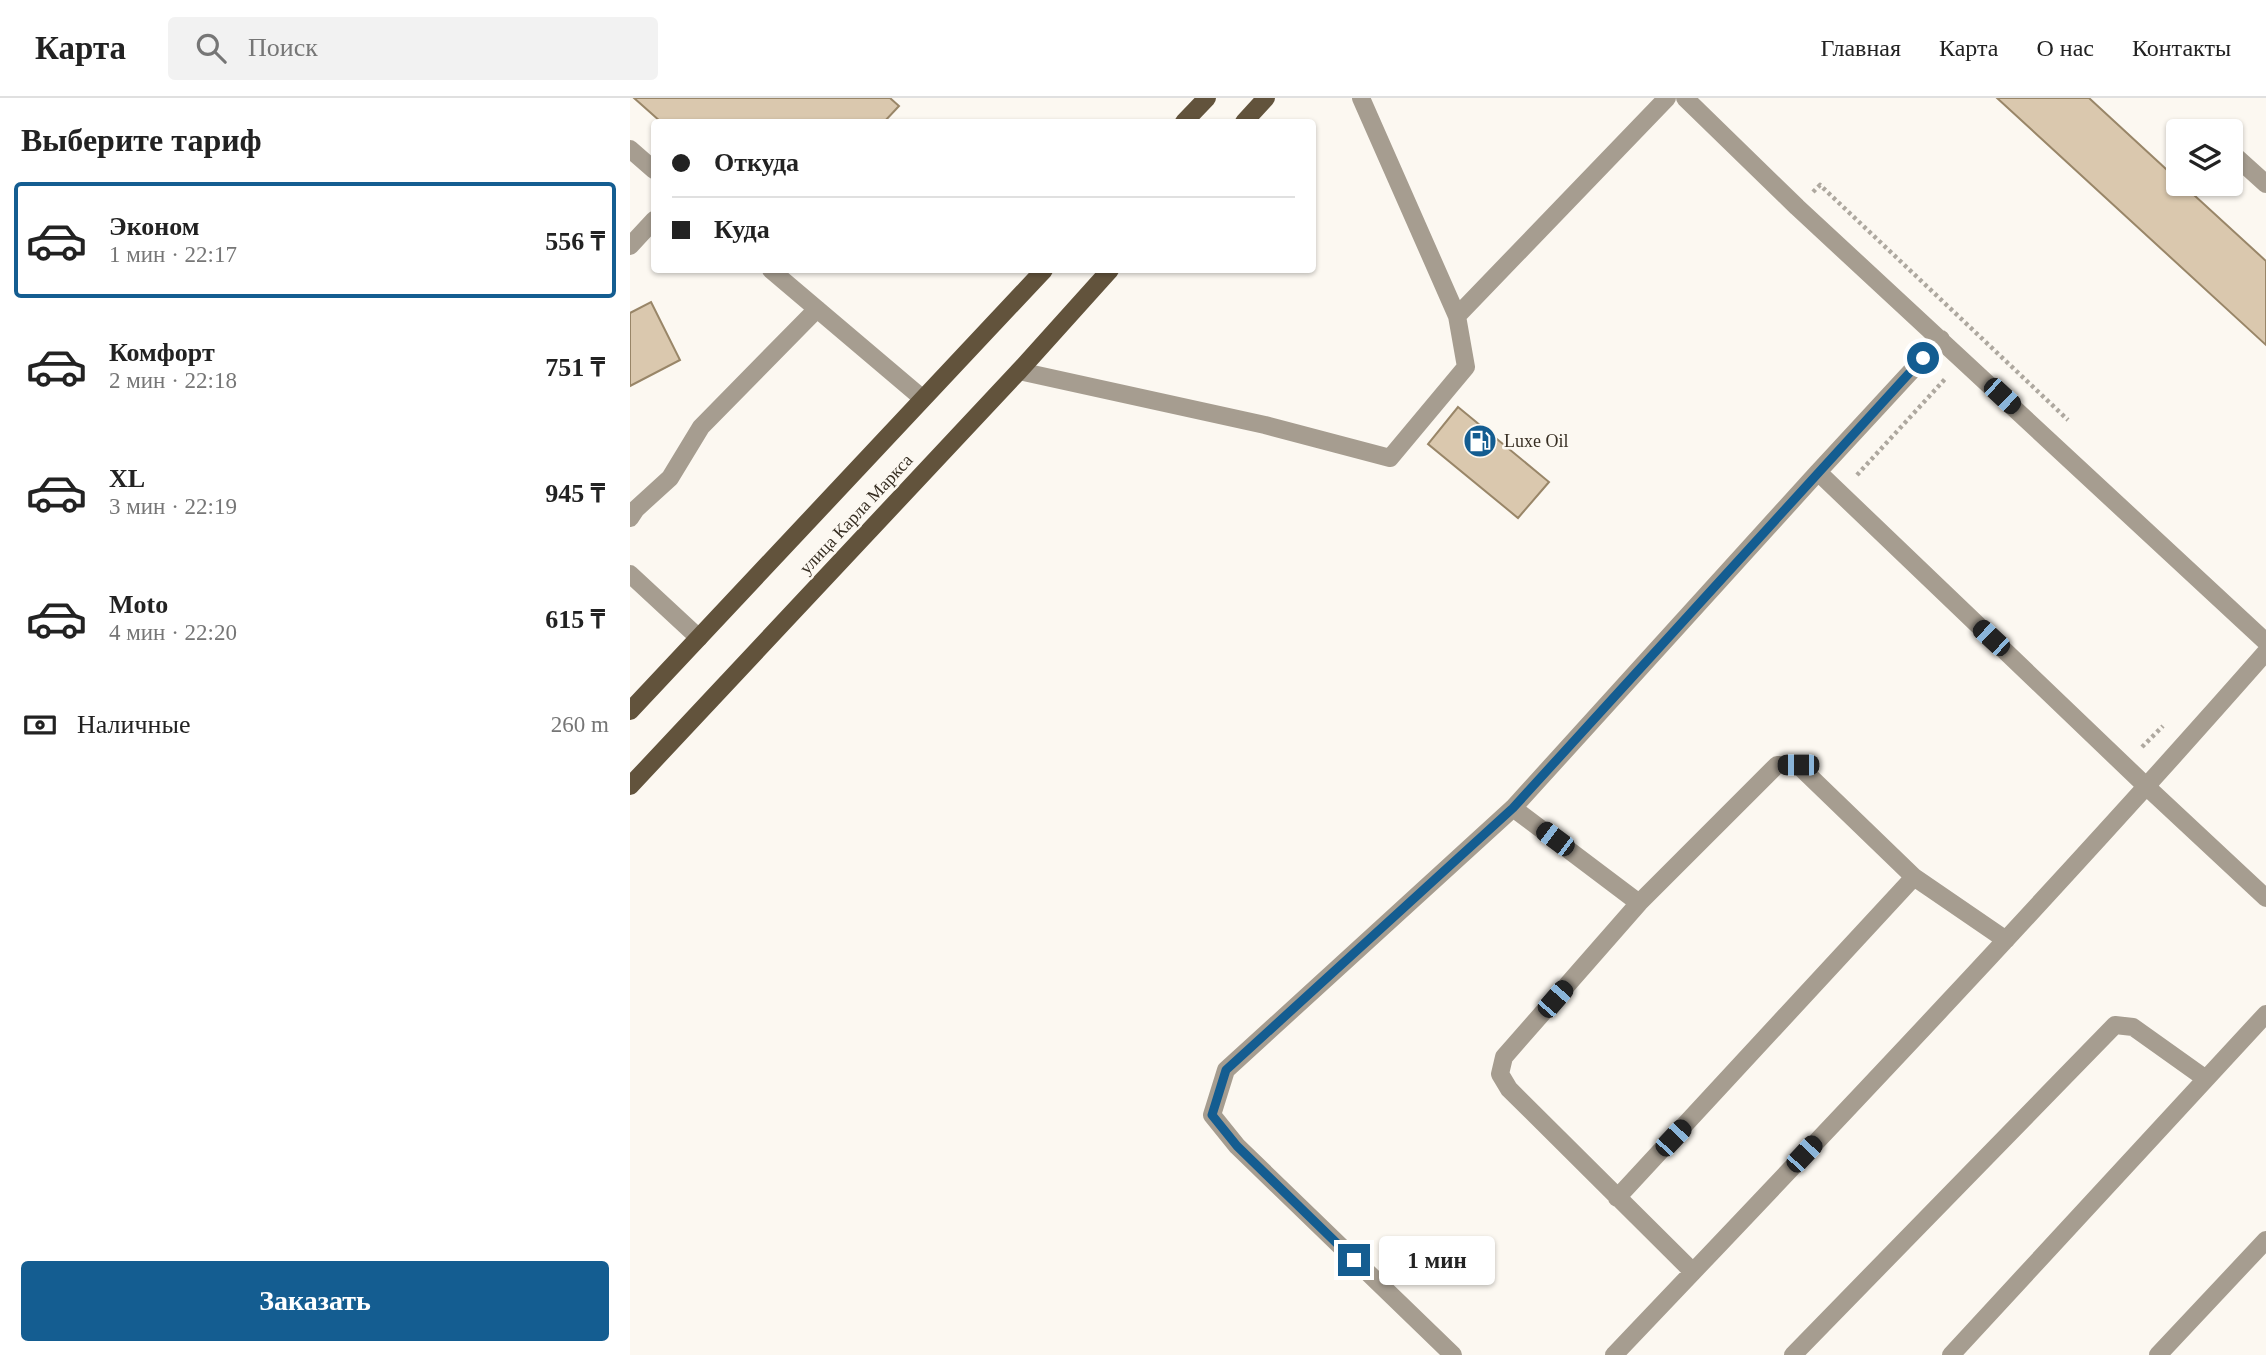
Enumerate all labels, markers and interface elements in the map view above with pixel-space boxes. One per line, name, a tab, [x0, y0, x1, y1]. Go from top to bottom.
search box	[168, 17, 658, 80]
icon: search	[192, 29, 230, 67]
text: Карта	[35, 30, 126, 66]
text: Поиск	[248, 33, 318, 62]
text: Главная	[1820, 35, 1901, 61]
text: Карта	[1939, 35, 1998, 61]
text: О нас	[2036, 35, 2094, 61]
text: Контакты	[2132, 35, 2231, 61]
map controls	[2166, 119, 2243, 196]
button: layers	[2166, 119, 2243, 196]
text: Выберите тариф	[21, 122, 262, 158]
text: Откуда	[714, 148, 799, 177]
icon: car	[25, 209, 88, 272]
text: Эконом	[109, 212, 199, 241]
text: Куда	[714, 215, 770, 244]
text: 556 ₸	[545, 227, 605, 256]
text: 1 мин · 22:17	[109, 242, 237, 267]
icon: car	[25, 335, 88, 398]
text: Комфорт	[109, 338, 215, 367]
route start	[1907, 342, 1939, 374]
text: 751 ₸	[545, 353, 605, 382]
text: 2 мин · 22:18	[109, 368, 237, 393]
car	[1980, 374, 2025, 418]
fuel station icon: Luxe Oil	[1461, 422, 1499, 460]
place label: Luxe Oil	[1504, 431, 1569, 451]
street label: улица Карла Маркса	[795, 450, 917, 578]
icon: car	[25, 461, 88, 524]
text: XL	[109, 464, 145, 493]
text: 945 ₸	[545, 479, 605, 508]
text: 3 мин · 22:19	[109, 494, 237, 519]
icon: car	[25, 587, 88, 650]
text: Moto	[109, 590, 168, 619]
text: 615 ₸	[545, 605, 605, 634]
car	[1969, 616, 2014, 660]
text: 4 мин · 22:20	[109, 620, 237, 645]
icon: cash	[21, 706, 59, 744]
text: Наличные	[77, 710, 190, 739]
text: 260 m	[551, 712, 609, 737]
car	[1778, 755, 1820, 776]
car	[1532, 818, 1579, 860]
car	[1534, 976, 1577, 1022]
car	[1651, 1115, 1696, 1161]
car	[1782, 1131, 1827, 1177]
callout: 1 мин	[1378, 1236, 1494, 1284]
route end	[1338, 1244, 1370, 1276]
text: 1 мин	[1407, 1248, 1467, 1273]
button: Заказать	[21, 1261, 609, 1341]

